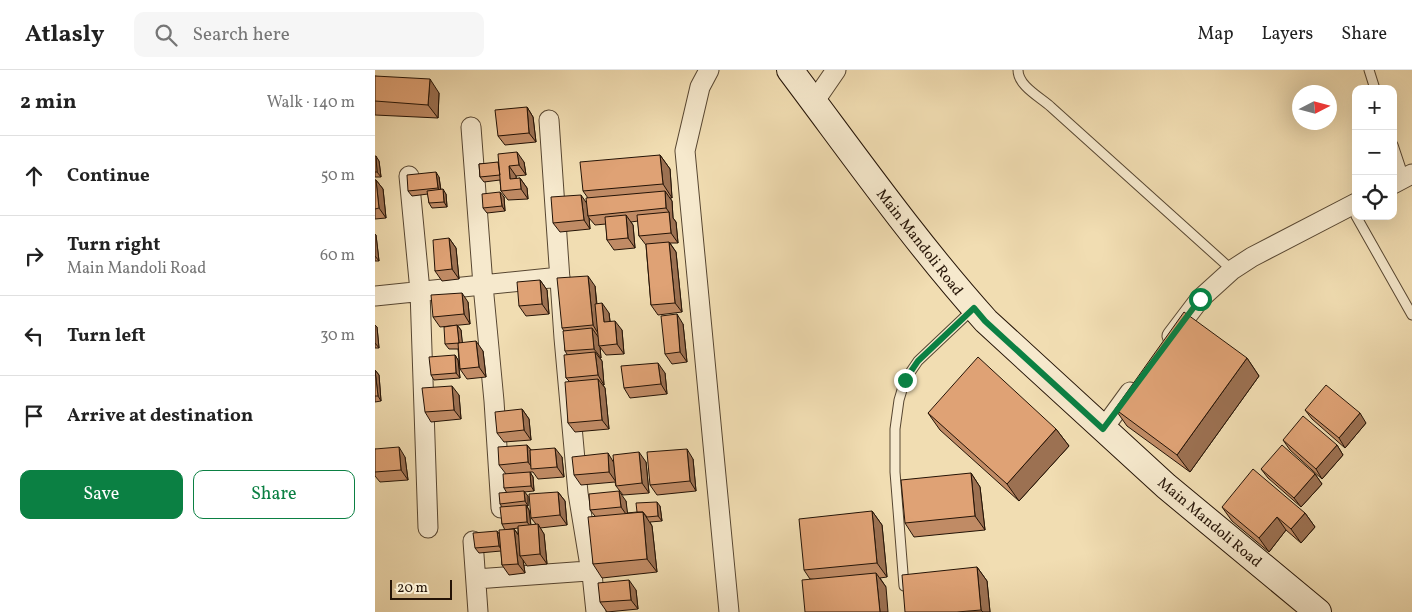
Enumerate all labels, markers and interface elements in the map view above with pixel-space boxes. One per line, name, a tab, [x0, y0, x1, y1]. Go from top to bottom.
search box	[134, 12, 484, 57]
text: Atlasly	[25, 18, 104, 52]
icon: search	[152, 21, 180, 49]
text: Search here	[192, 22, 290, 48]
text: Map	[1197, 22, 1233, 47]
text: Layers	[1261, 22, 1313, 47]
text: Share	[1341, 22, 1387, 47]
north arrow	[1292, 85, 1337, 130]
map controls	[1352, 85, 1397, 220]
button: +	[1352, 85, 1397, 130]
text: 2 min	[20, 88, 77, 117]
text: Walk · 140 m	[267, 92, 355, 114]
button: −	[1352, 130, 1397, 175]
icon: ahead	[20, 162, 48, 190]
text: Continue	[67, 163, 150, 189]
text: 50 m	[321, 165, 355, 187]
button: locate	[1352, 175, 1397, 220]
street label: Main Mandoli Road	[870, 185, 967, 301]
text: Turn right	[67, 232, 160, 258]
icon: right	[20, 242, 48, 270]
text: 60 m	[320, 245, 355, 267]
text: Main Mandoli Road	[67, 258, 206, 280]
route start	[1189, 288, 1212, 311]
icon: left	[20, 322, 48, 350]
text: Turn left	[67, 323, 146, 349]
text: 30 m	[320, 325, 355, 347]
route end	[894, 369, 917, 392]
icon: arrive	[20, 402, 48, 430]
text: Arrive at destination	[67, 403, 253, 429]
button: Save	[20, 470, 183, 519]
button: Share	[193, 470, 355, 519]
street label: Main Mandoli Road	[1152, 473, 1266, 573]
scale bar	[390, 577, 453, 600]
text: 20 m	[397, 579, 428, 598]

